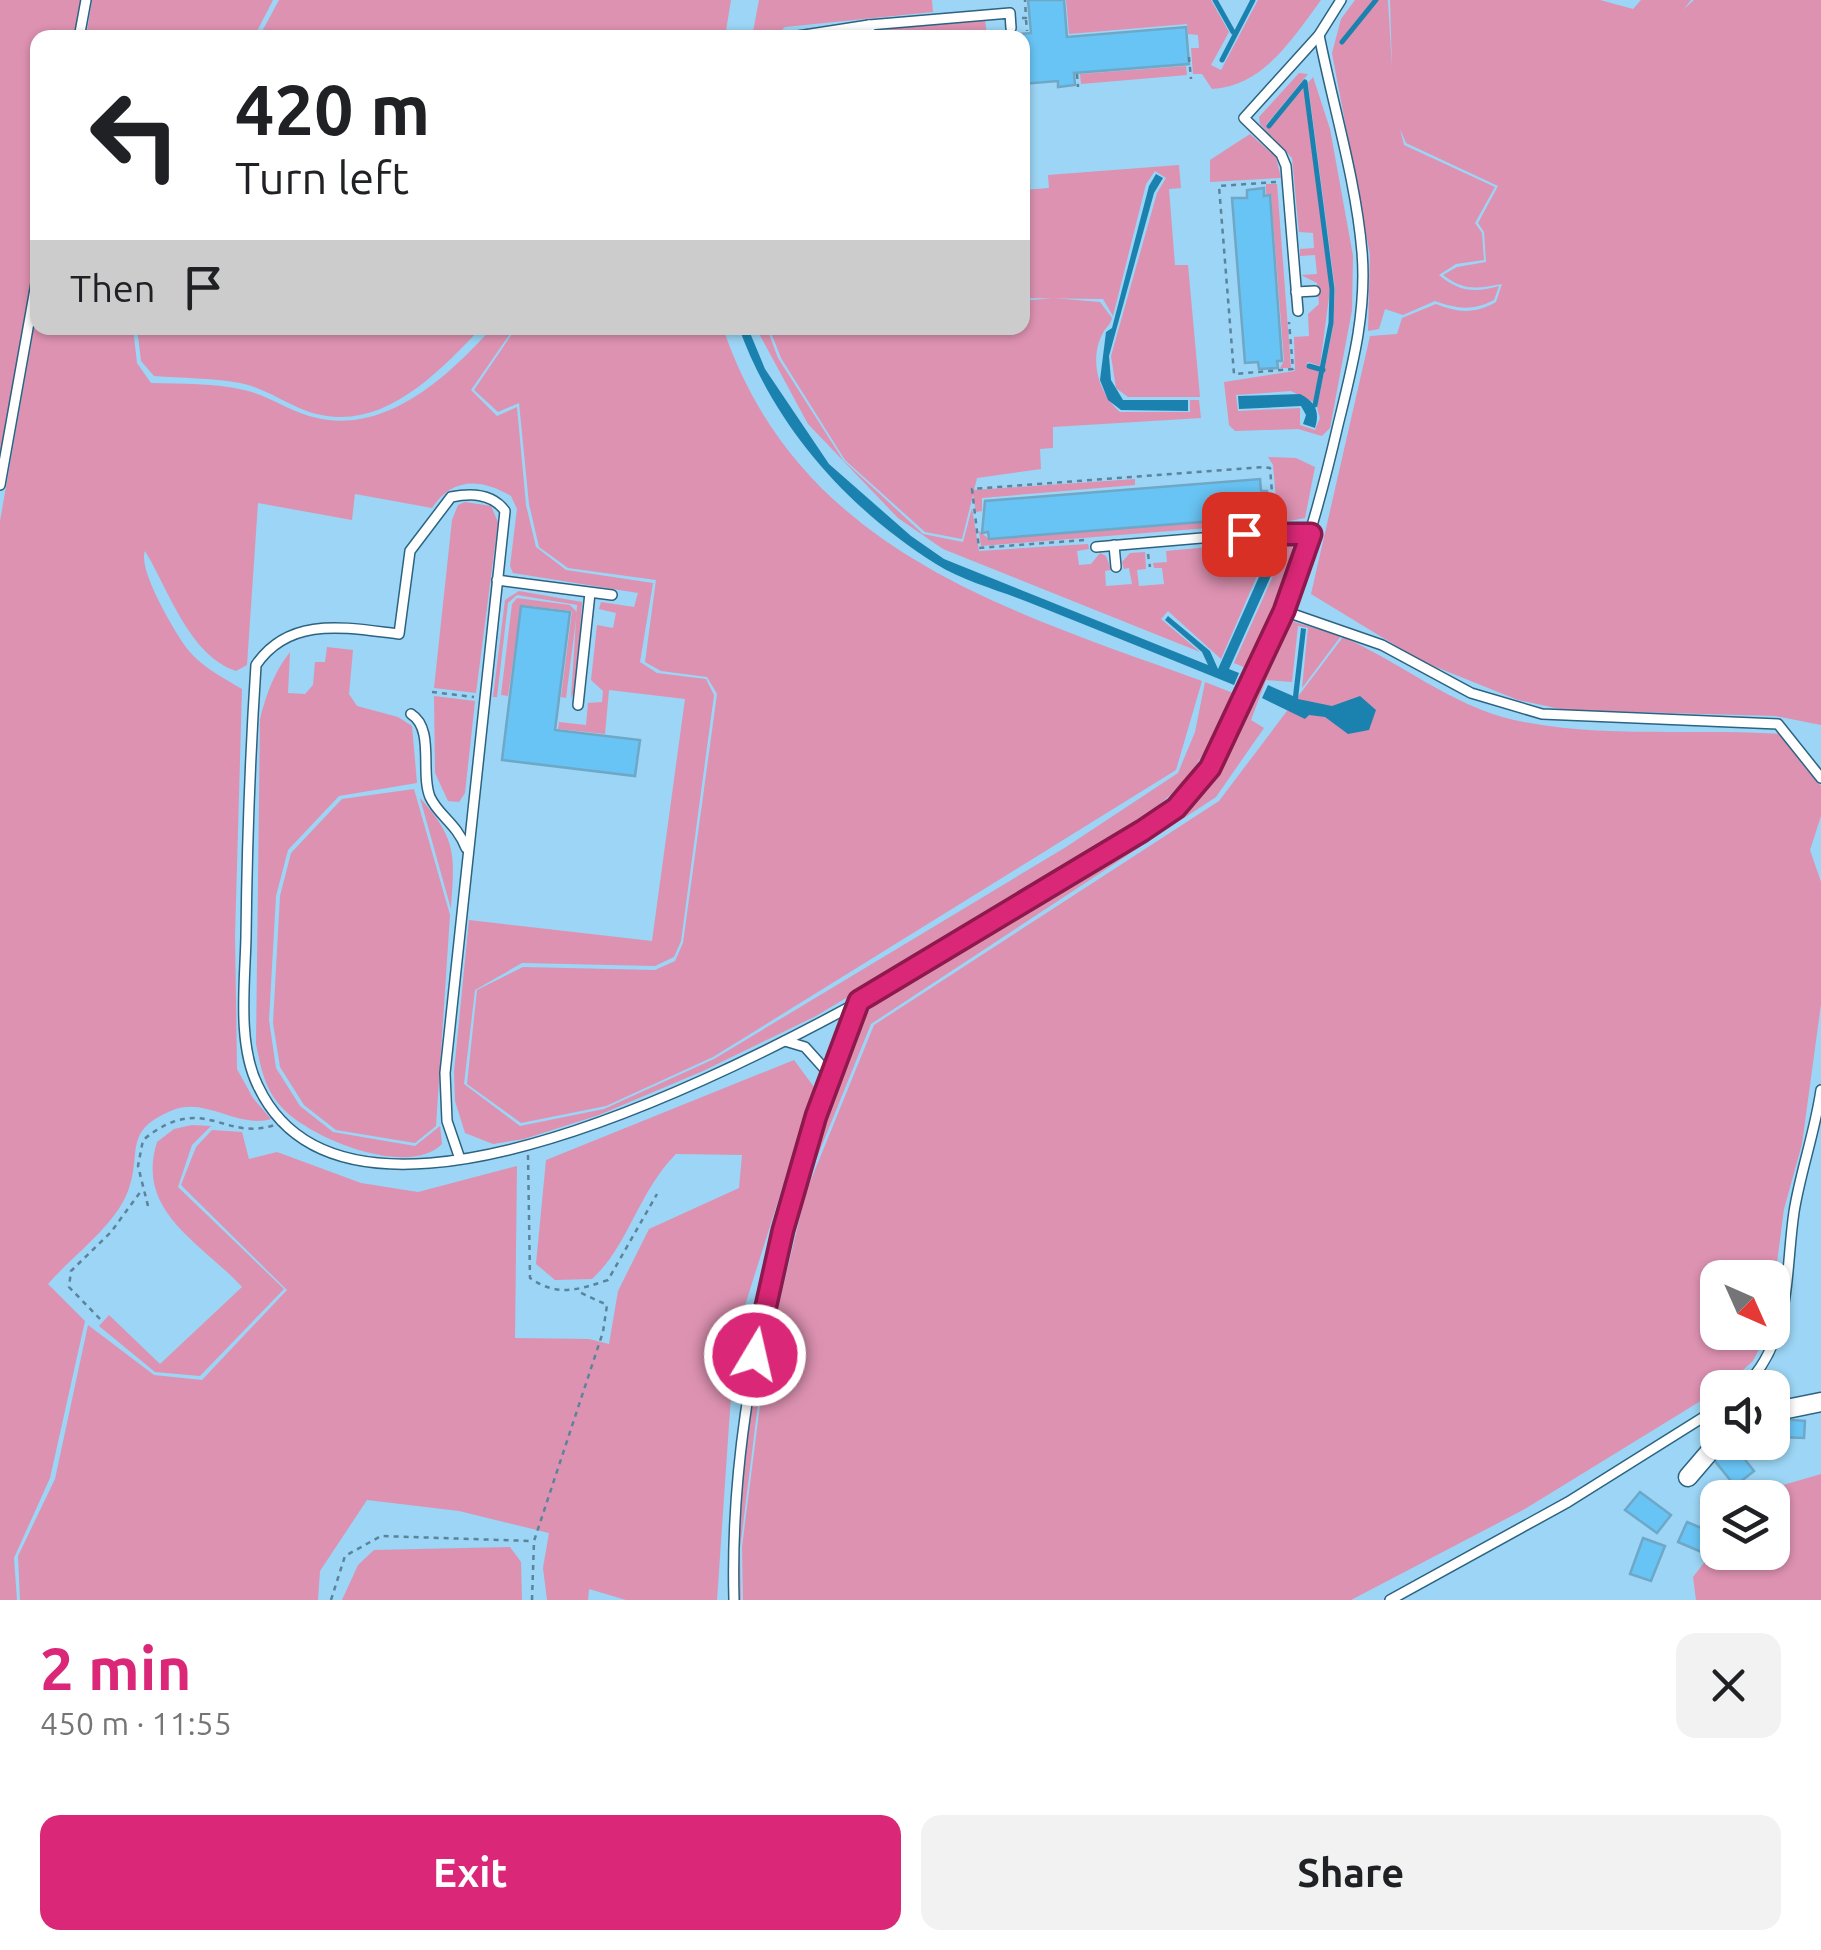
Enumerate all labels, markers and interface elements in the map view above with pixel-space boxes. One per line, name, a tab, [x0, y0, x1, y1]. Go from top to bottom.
icon: left	[70, 70, 200, 200]
text: 420 m	[235, 70, 430, 148]
text: Turn left	[235, 152, 409, 203]
icon: arrive	[176, 260, 231, 315]
text: Then	[70, 267, 156, 309]
pin	[1202, 492, 1287, 577]
icon: arrive	[1217, 507, 1272, 562]
north arrow	[1700, 1260, 1790, 1350]
map controls	[1700, 1260, 1790, 1570]
position arrow	[703, 1303, 807, 1407]
button: sound	[1700, 1370, 1790, 1460]
button: layers	[1700, 1480, 1790, 1570]
button: close	[1676, 1633, 1781, 1738]
text: 2 min	[40, 1634, 192, 1701]
text: 450 m · 11:55	[40, 1705, 232, 1741]
button: Exit	[40, 1815, 901, 1930]
button: Share	[921, 1815, 1781, 1930]

